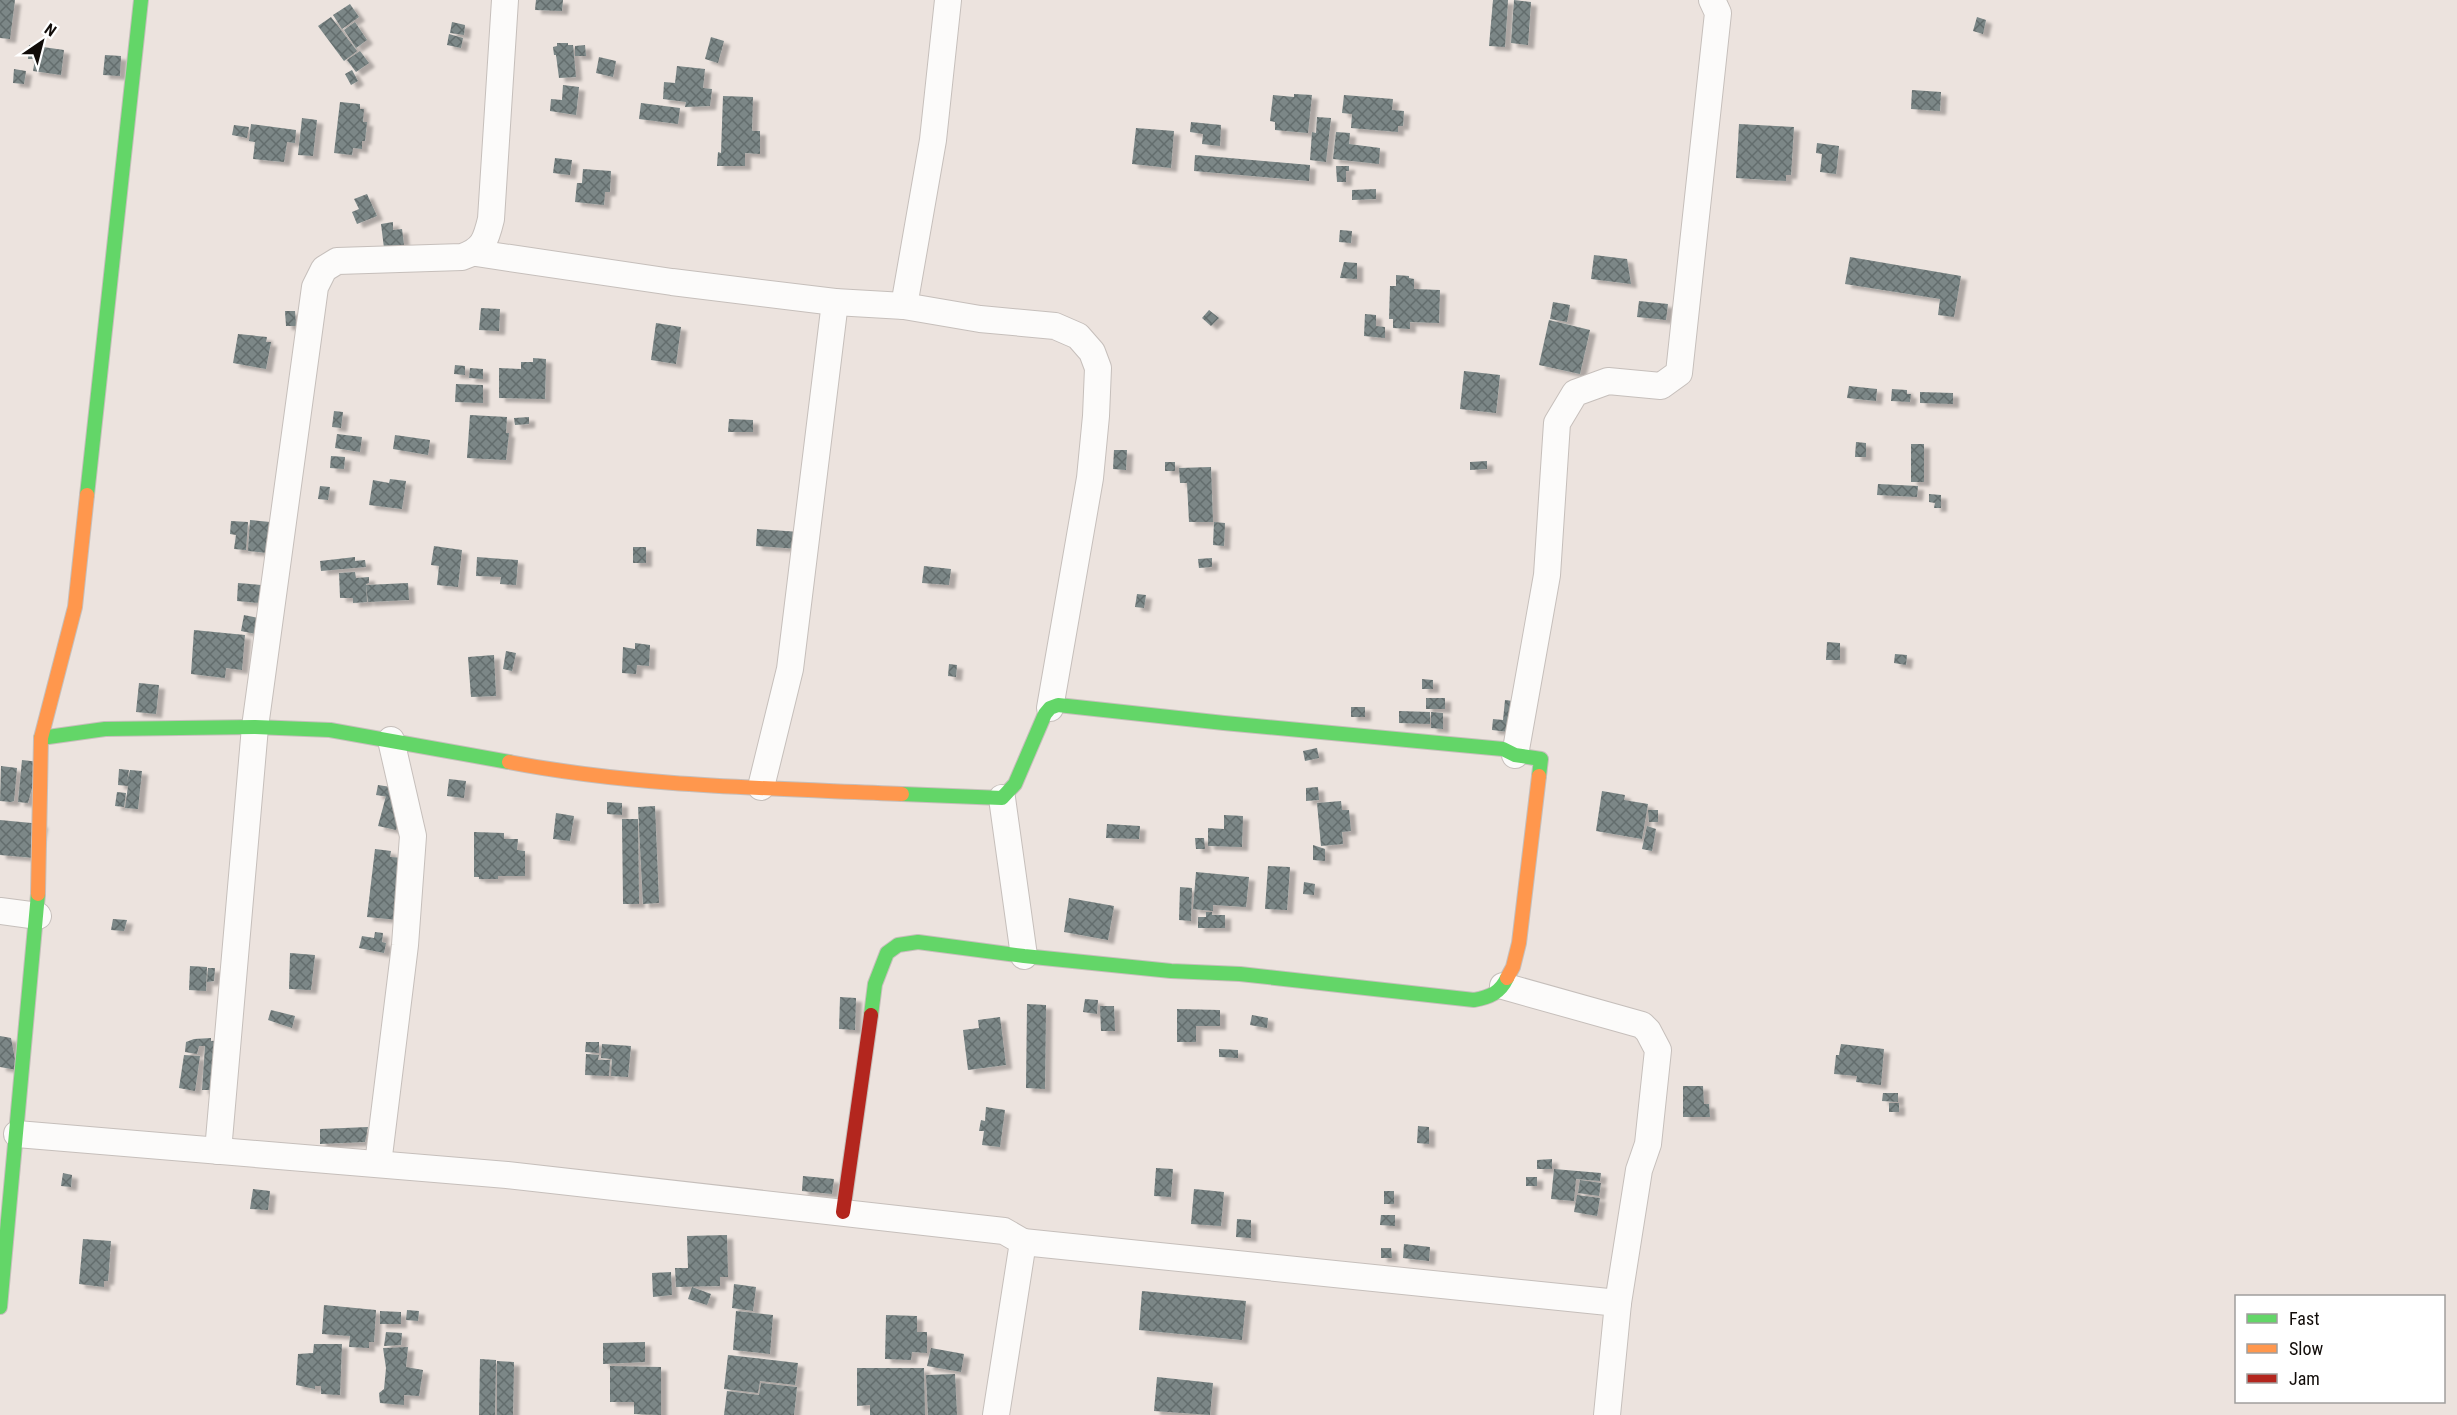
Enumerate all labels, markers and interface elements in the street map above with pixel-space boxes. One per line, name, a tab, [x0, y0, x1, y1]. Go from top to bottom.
north arrow	[12, 12, 72, 72]
text: N	[41, 20, 60, 41]
legend	[2235, 1295, 2445, 1403]
text: Fast	[2289, 1308, 2320, 1329]
text: Slow	[2289, 1338, 2324, 1359]
text: Jam	[2289, 1368, 2320, 1389]

